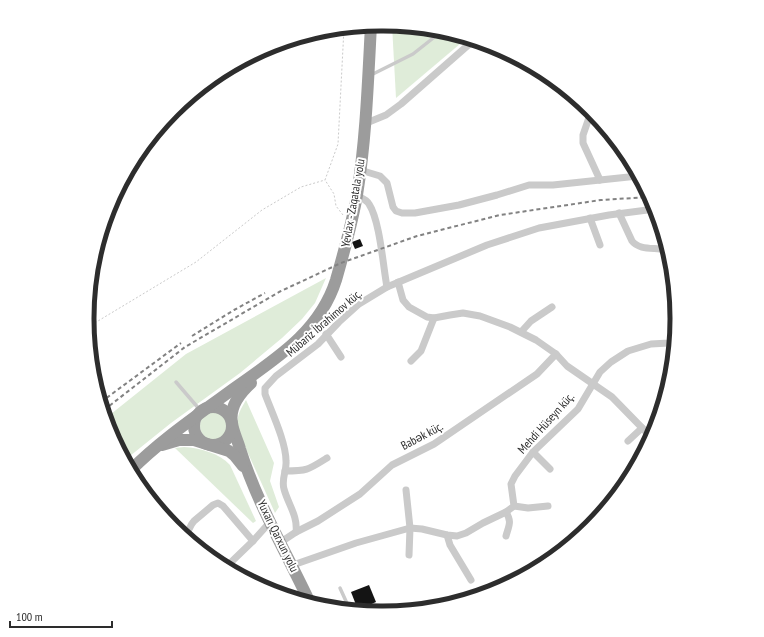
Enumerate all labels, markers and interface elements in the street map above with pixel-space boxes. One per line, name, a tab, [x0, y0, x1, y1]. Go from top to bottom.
street label: Yevlax - Zaqatala yolu	[337, 158, 368, 248]
street label: Mübariz İbrahimov küç.	[283, 286, 365, 360]
street label: Mehdi Hüseyn küç.	[514, 389, 577, 456]
street label: Babək küç.	[398, 418, 445, 453]
street label: Yuxarı Qarxun yolu	[255, 497, 302, 574]
scale bar	[10, 603, 112, 629]
text: 100 m	[16, 609, 43, 624]

